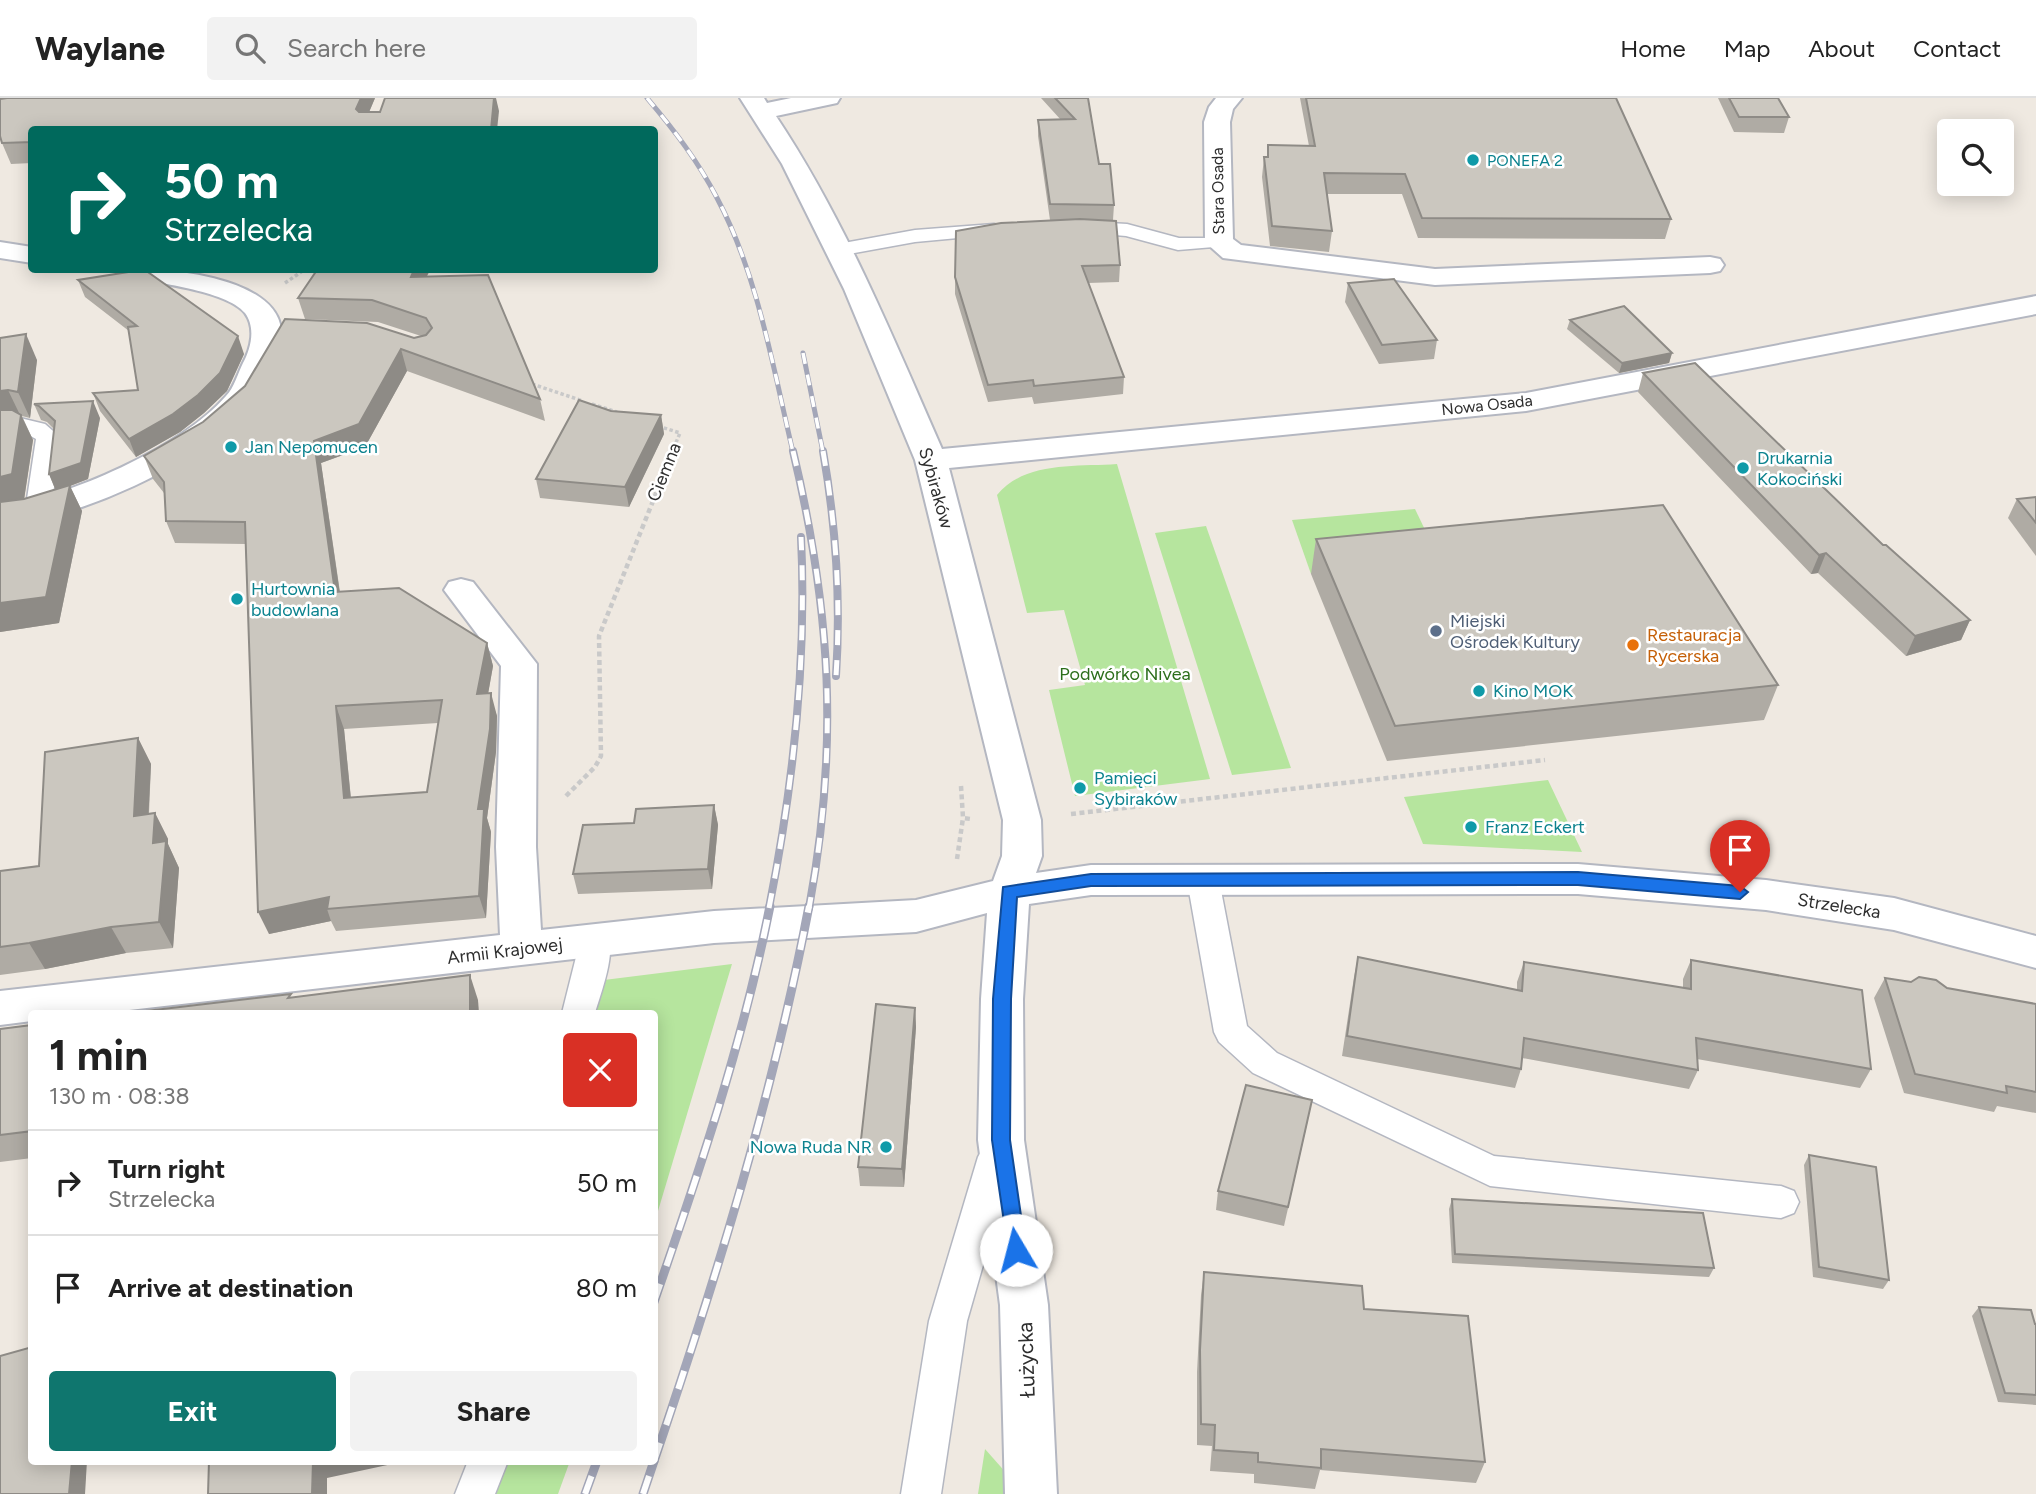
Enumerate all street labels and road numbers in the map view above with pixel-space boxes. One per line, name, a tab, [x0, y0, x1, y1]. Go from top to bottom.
street label: Stara Osada	[1208, 147, 1228, 235]
street label: Nowa Osada	[1441, 391, 1533, 419]
street label: Ciemna	[642, 439, 686, 505]
street label: Sybiraków	[914, 445, 958, 531]
street label: Strzelecka	[1796, 889, 1882, 923]
street label: Armii Krajowej	[446, 933, 564, 969]
street label: Łużycka	[1012, 1322, 1040, 1398]

